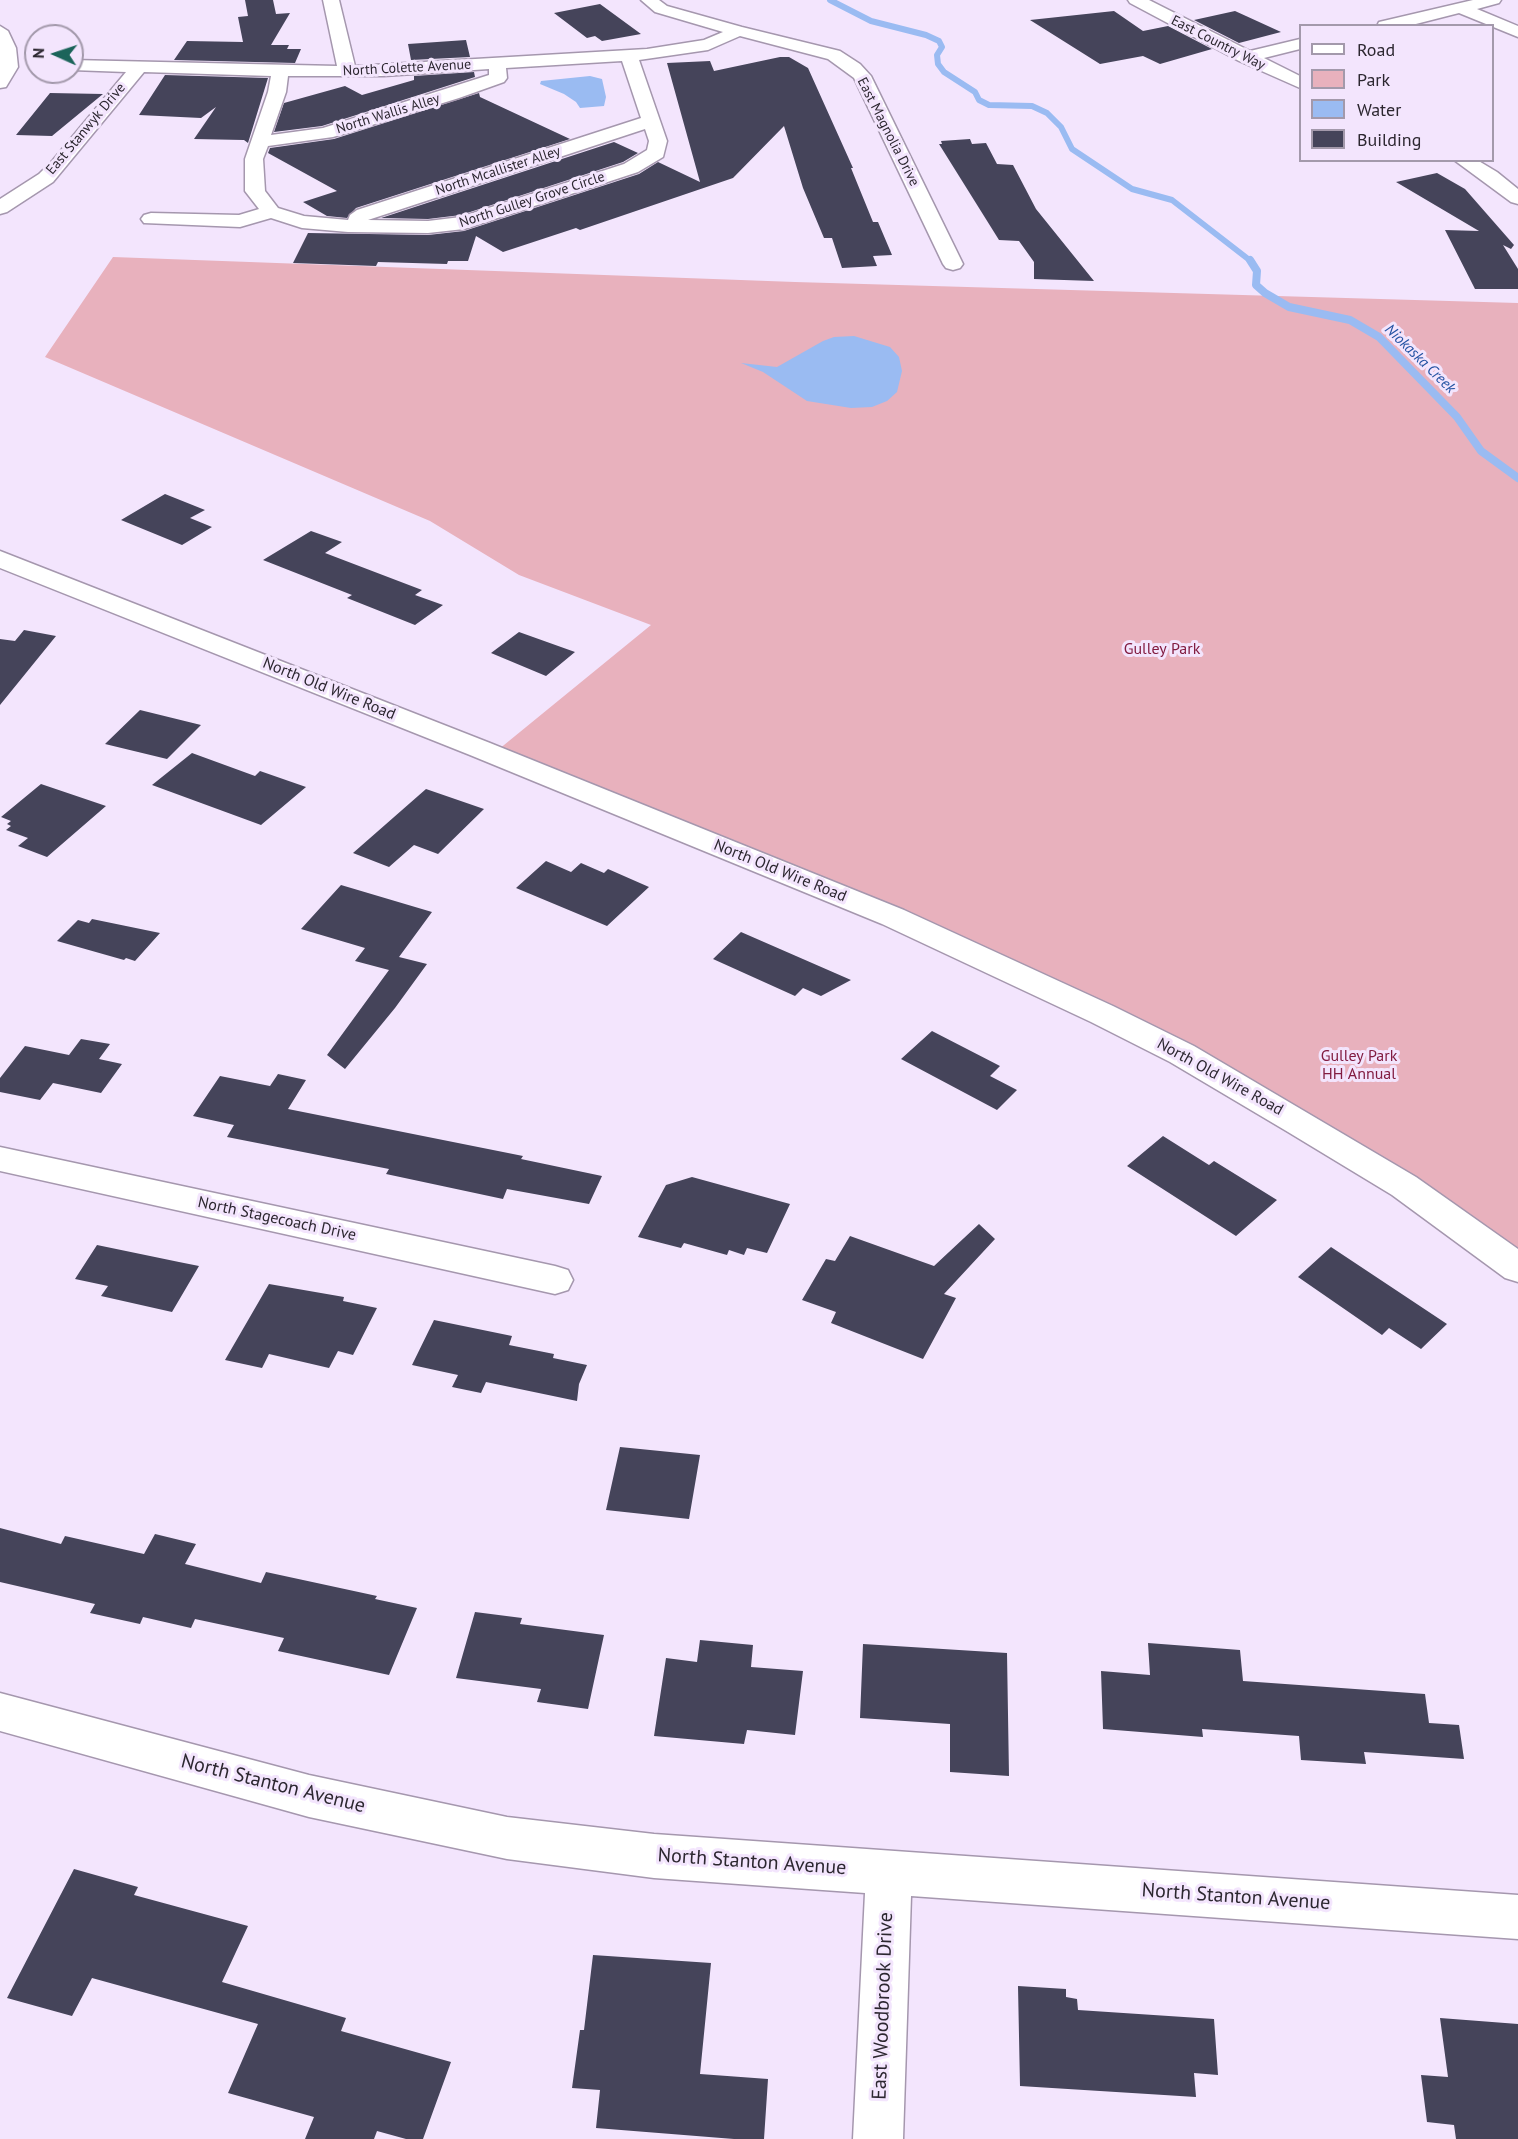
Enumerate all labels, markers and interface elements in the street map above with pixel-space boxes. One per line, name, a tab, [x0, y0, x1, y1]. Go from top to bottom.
street label: East Country Way	[1168, 12, 1268, 74]
north arrow	[24, 24, 84, 84]
legend	[1299, 24, 1494, 162]
text: Road	[1357, 38, 1395, 61]
text: N	[28, 47, 48, 59]
street label: North Colette Avenue	[342, 56, 472, 80]
text: Park	[1357, 68, 1390, 91]
street label: East Magnolia Drive	[853, 75, 923, 189]
street label: East Stanwyk Drive	[43, 80, 129, 178]
street label: North Wallis Alley	[334, 90, 442, 138]
text: Water	[1357, 98, 1401, 121]
text: Building	[1357, 128, 1421, 151]
street label: North Mcallister Alley	[433, 143, 563, 199]
street label: North Gulley Grove Circle	[457, 169, 607, 231]
water label: Niokaska Creek	[1381, 321, 1459, 397]
park label: Gulley Park	[1124, 639, 1200, 659]
street label: North Old Wire Road	[260, 654, 398, 724]
street label: North Old Wire Road	[711, 836, 849, 906]
street label: North Old Wire Road	[1153, 1034, 1287, 1120]
park label: Gulley Park HH Annual	[1321, 1046, 1397, 1084]
street label: North Stagecoach Drive	[196, 1193, 358, 1245]
street label: North Stanton Avenue	[178, 1750, 368, 1818]
street label: North Stanton Avenue	[657, 1843, 847, 1881]
street label: North Stanton Avenue	[1141, 1878, 1331, 1916]
street label: East Woodbrook Drive	[868, 1912, 898, 2100]

